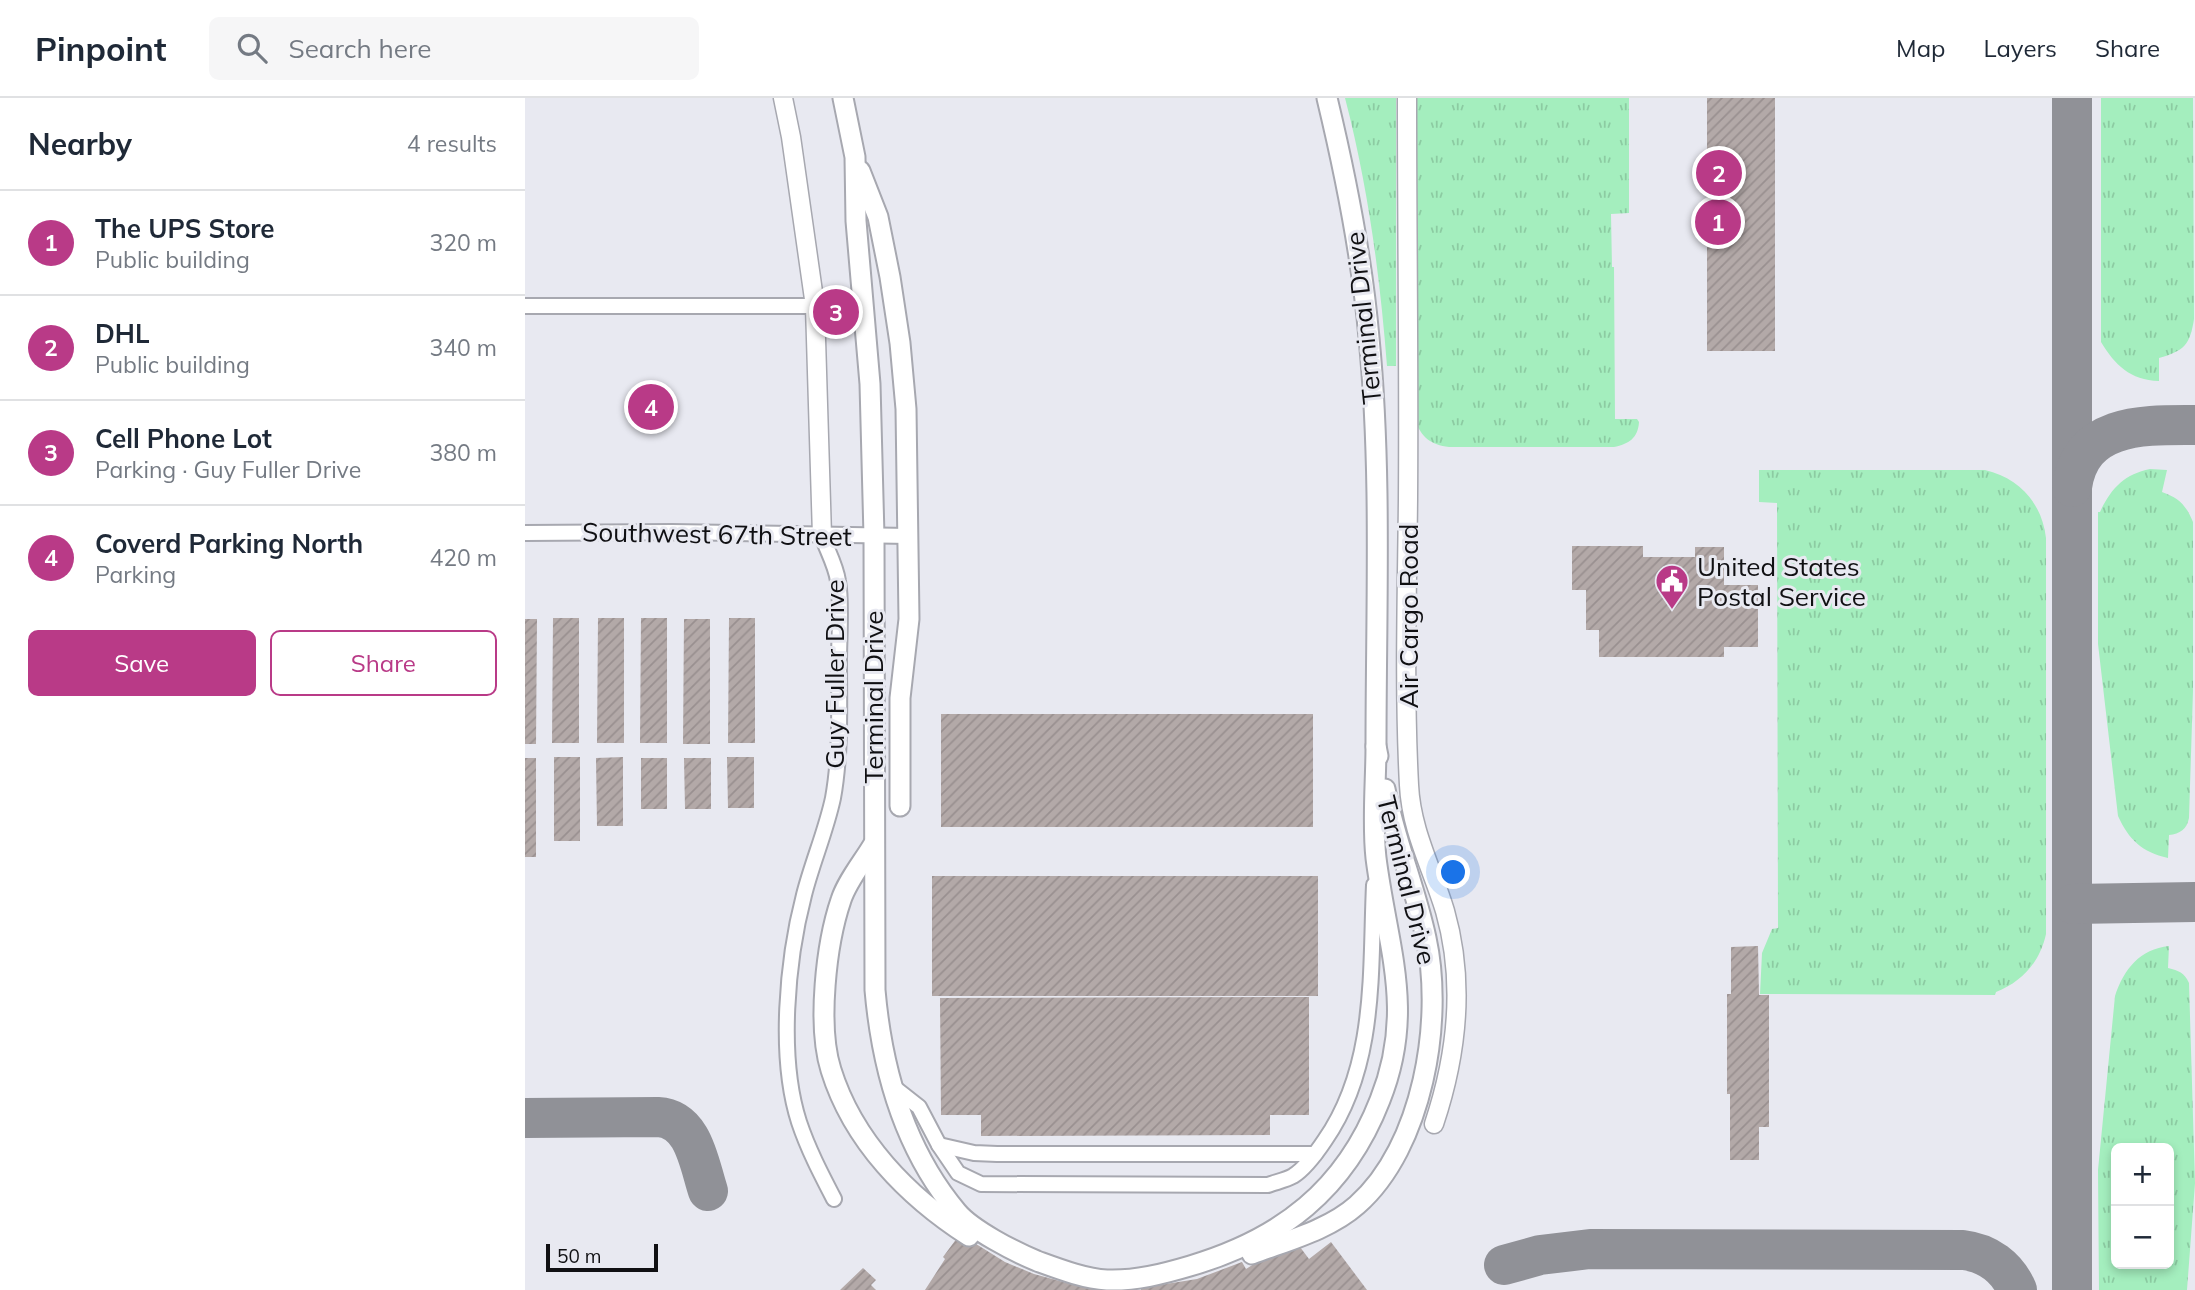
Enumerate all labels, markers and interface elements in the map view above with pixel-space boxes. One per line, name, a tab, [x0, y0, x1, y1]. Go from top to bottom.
search box	[209, 17, 699, 80]
text: Pinpoint	[35, 28, 167, 69]
icon: search	[233, 29, 271, 67]
text: Search here	[289, 32, 431, 65]
text: Map	[1896, 33, 1945, 63]
text: Layers	[1983, 33, 2057, 63]
text: Share	[2095, 33, 2160, 63]
text: Nearby	[28, 125, 132, 163]
text: 4 results	[407, 129, 497, 158]
pin: 2	[1696, 147, 1742, 199]
pin: 1	[1695, 196, 1741, 248]
text: The UPS Store	[95, 212, 275, 245]
text: 1	[44, 228, 58, 257]
text: 320 m	[429, 228, 497, 257]
street label: Terminal Drive	[1338, 230, 1388, 406]
text: Public building	[95, 245, 250, 274]
pin: 3	[813, 286, 859, 338]
text: DHL	[95, 317, 150, 350]
text: 2	[44, 333, 58, 362]
text: 340 m	[429, 333, 497, 362]
text: Public building	[95, 350, 250, 379]
pin: 4	[628, 381, 674, 433]
text: Cell Phone Lot	[95, 422, 272, 455]
text: 3	[44, 438, 58, 467]
text: 380 m	[429, 438, 497, 467]
text: Parking · Guy Fuller Drive	[95, 455, 361, 484]
street label: Southwest 67th Street	[582, 515, 852, 553]
street label: Air Cargo Road	[1392, 524, 1425, 708]
text: Coverd Parking North	[95, 527, 363, 560]
text: 4	[44, 543, 58, 572]
text: 420 m	[429, 543, 497, 572]
place label: United States Postal Service	[1697, 550, 1866, 613]
text: Parking	[95, 560, 176, 589]
public building icon: United States Postal Service	[1653, 562, 1691, 611]
street label: Guy Fuller Drive	[818, 579, 851, 769]
street label: Terminal Drive	[857, 611, 890, 783]
button: Save	[28, 630, 256, 696]
button: Share	[270, 630, 497, 696]
street label: Terminal Drive	[1370, 792, 1444, 968]
your location	[1436, 855, 1470, 889]
map controls	[2111, 1143, 2174, 1269]
button: +	[2111, 1143, 2174, 1206]
button: −	[2111, 1206, 2174, 1269]
scale bar	[546, 1241, 658, 1273]
text: 50 m	[557, 1244, 601, 1268]

